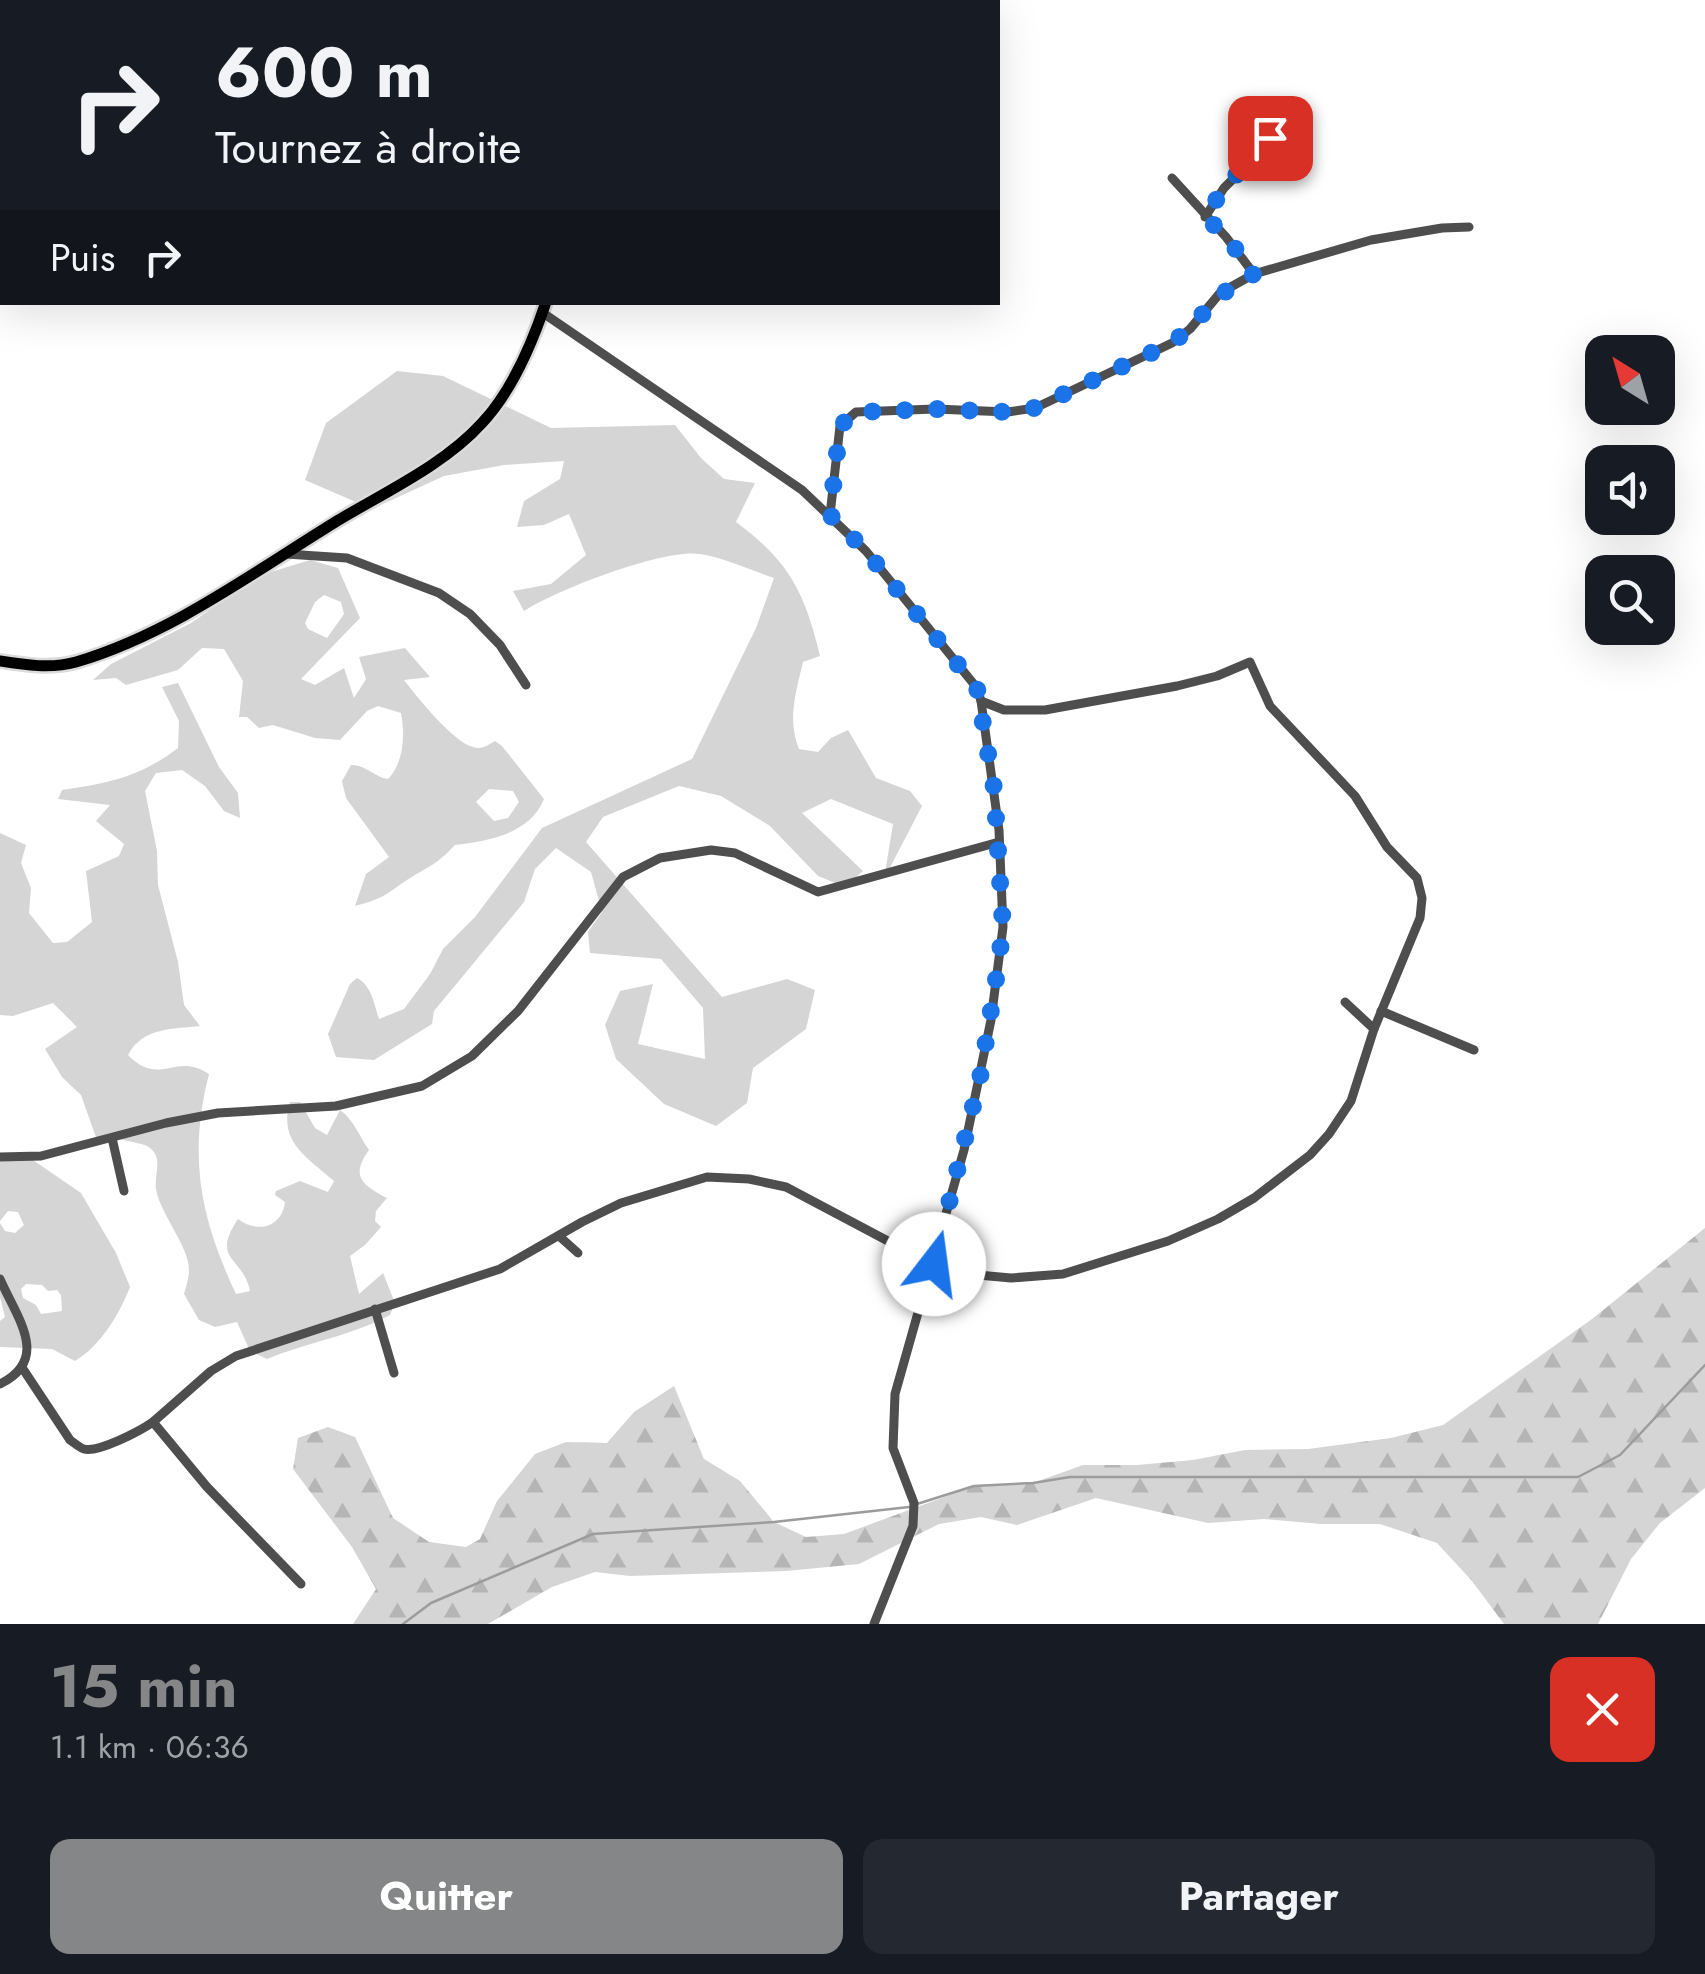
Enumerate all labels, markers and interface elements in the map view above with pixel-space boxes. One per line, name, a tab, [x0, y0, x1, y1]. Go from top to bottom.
text: 600 m	[215, 22, 433, 123]
icon: right	[50, 40, 180, 170]
pin	[1228, 96, 1313, 181]
icon: arrive	[1243, 111, 1298, 166]
text: Tournez à droite	[215, 115, 521, 180]
text: Puis	[50, 230, 115, 285]
icon: right	[135, 230, 190, 285]
north arrow	[1585, 335, 1675, 425]
map controls	[1585, 335, 1675, 645]
button: sound	[1585, 445, 1675, 535]
button: search	[1585, 555, 1675, 645]
position arrow	[882, 1212, 986, 1316]
text: 15 min	[50, 1643, 238, 1730]
button: close	[1550, 1657, 1655, 1762]
text: 1.1 km · 06:36	[50, 1724, 249, 1770]
button: Quitter	[50, 1839, 843, 1954]
button: Partager	[863, 1839, 1655, 1954]

